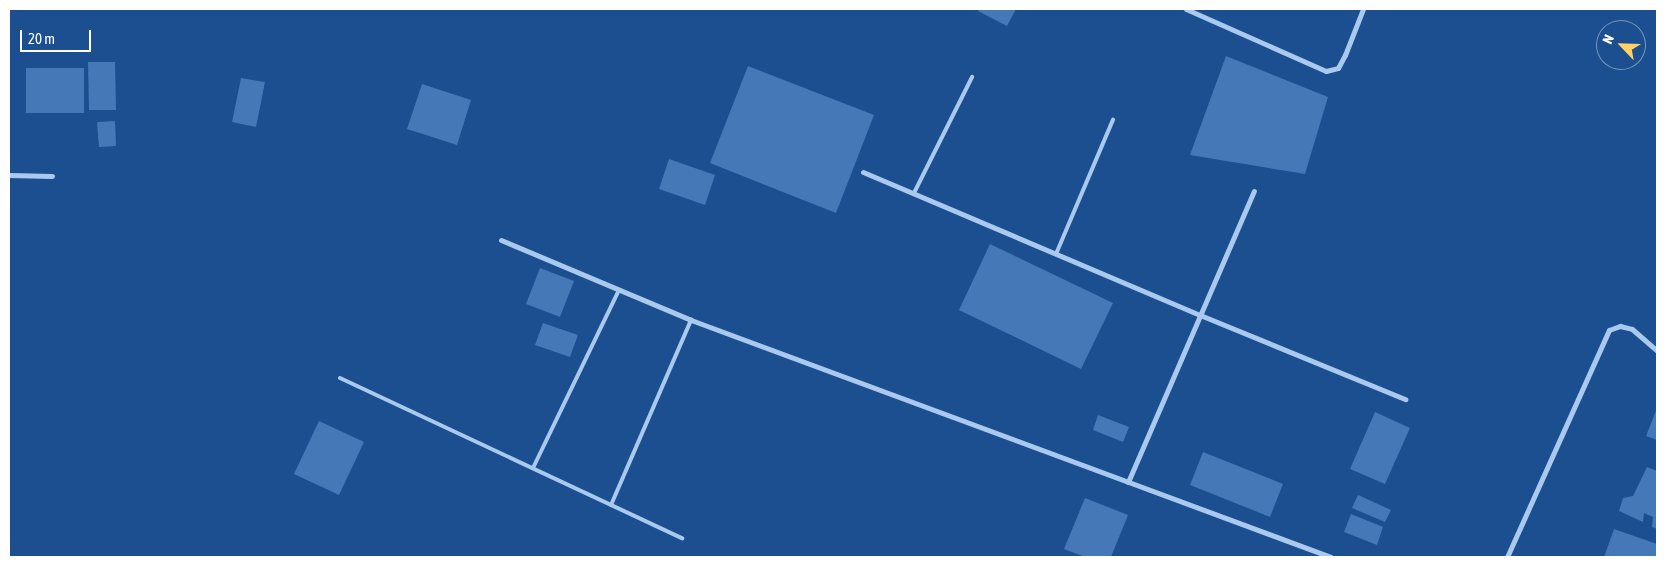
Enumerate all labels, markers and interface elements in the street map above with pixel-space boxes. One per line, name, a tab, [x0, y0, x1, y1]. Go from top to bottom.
scale bar	[22, 20, 94, 52]
north arrow	[1596, 20, 1646, 70]
text: 20 m	[28, 30, 55, 47]
text: N	[1599, 32, 1617, 46]

